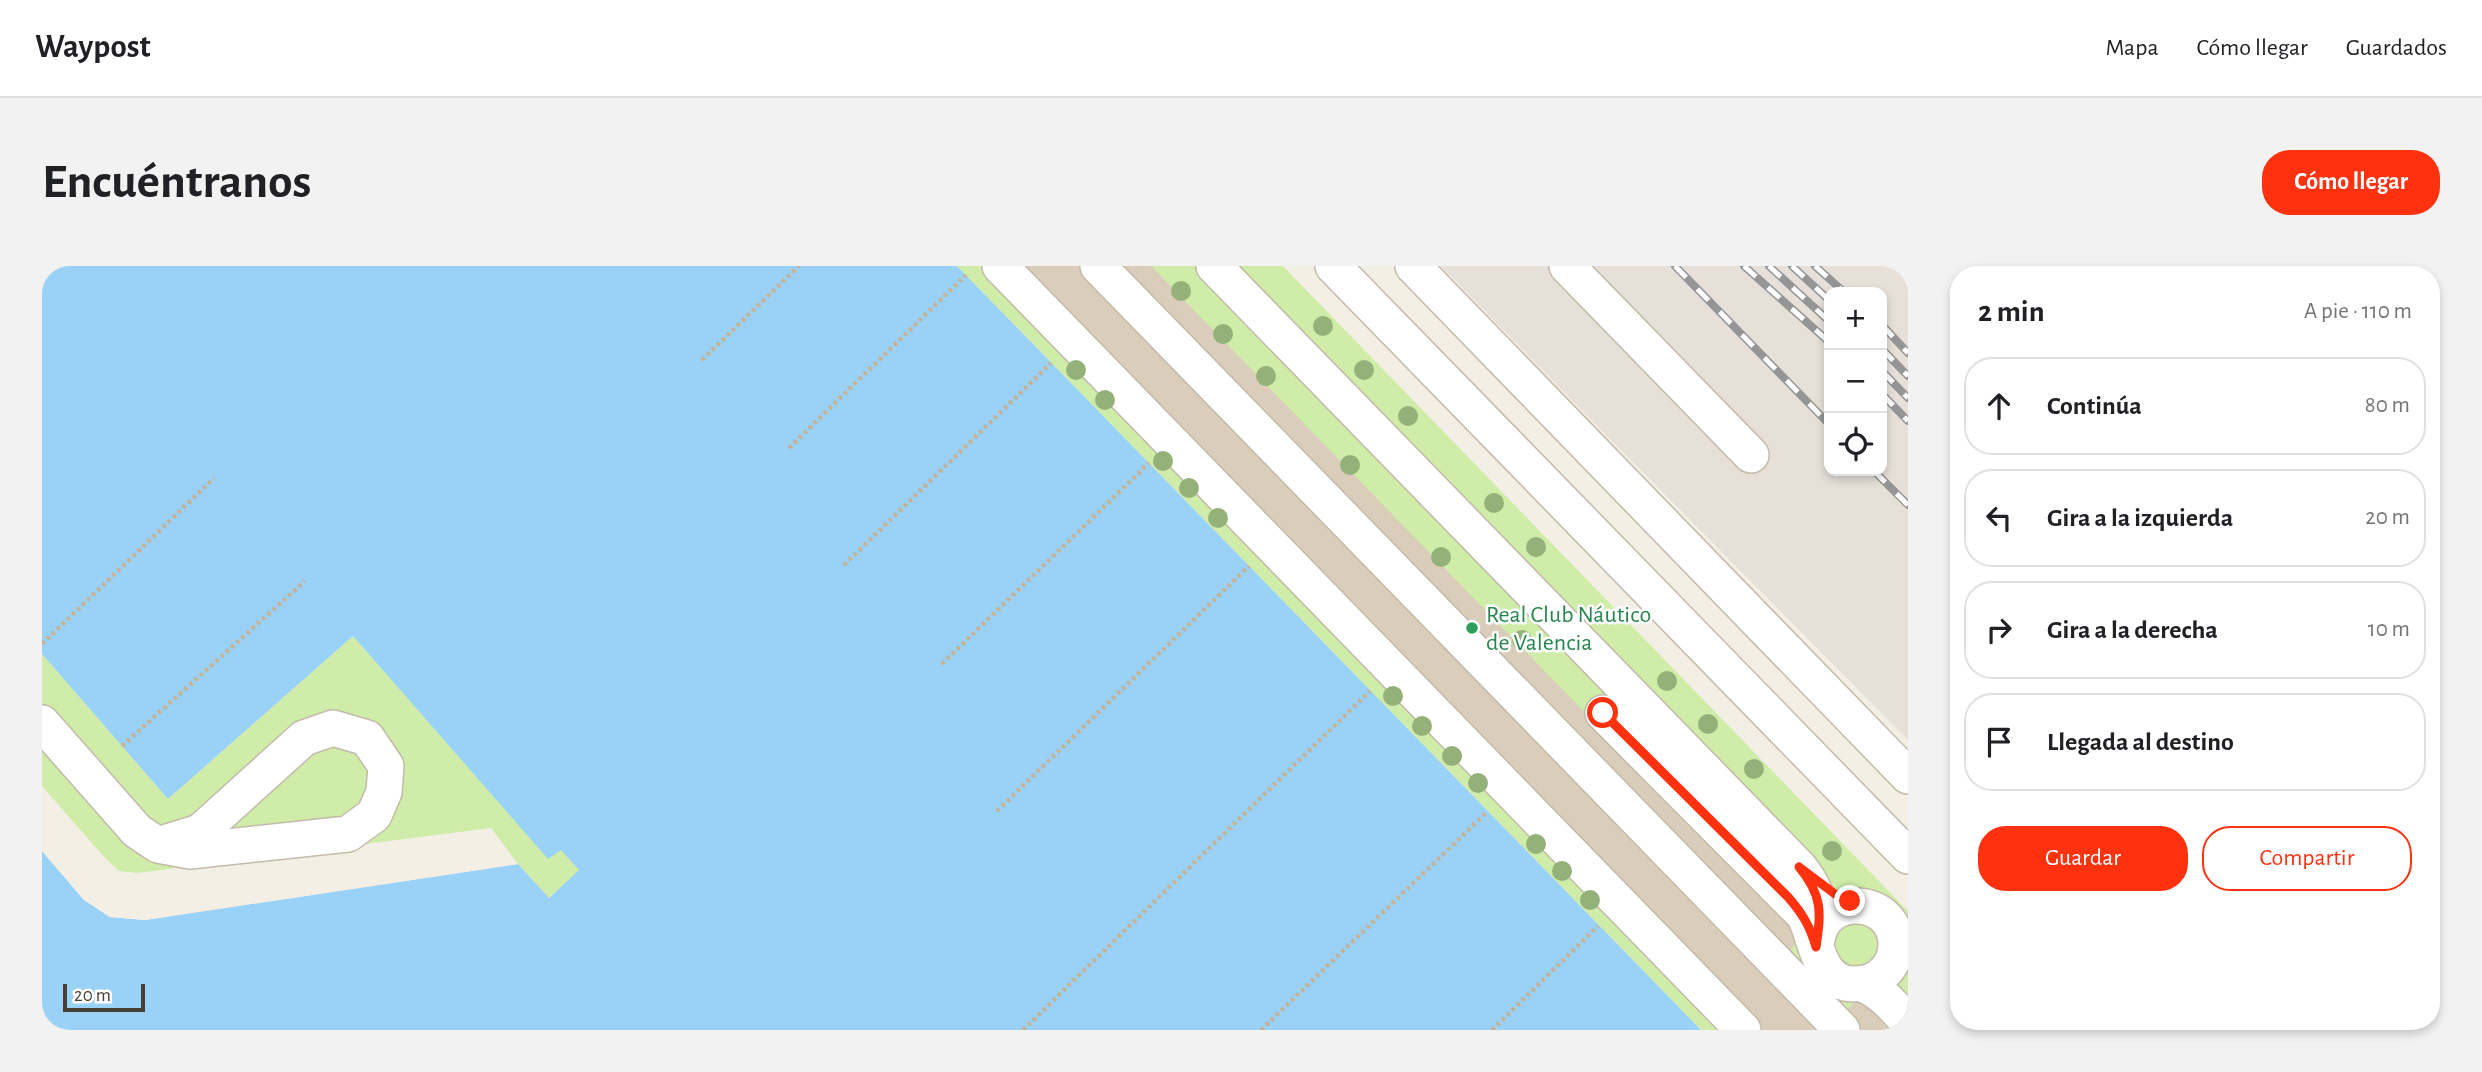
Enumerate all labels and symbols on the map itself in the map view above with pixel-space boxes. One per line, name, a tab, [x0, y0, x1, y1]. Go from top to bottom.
place label: Real Club Náutico de Valencia	[1486, 603, 1651, 655]
marker: Real Club Náutico de Valencia	[1464, 620, 1480, 636]
route start	[1587, 697, 1618, 728]
route end	[1834, 885, 1865, 916]
scale bar	[63, 981, 145, 1013]

